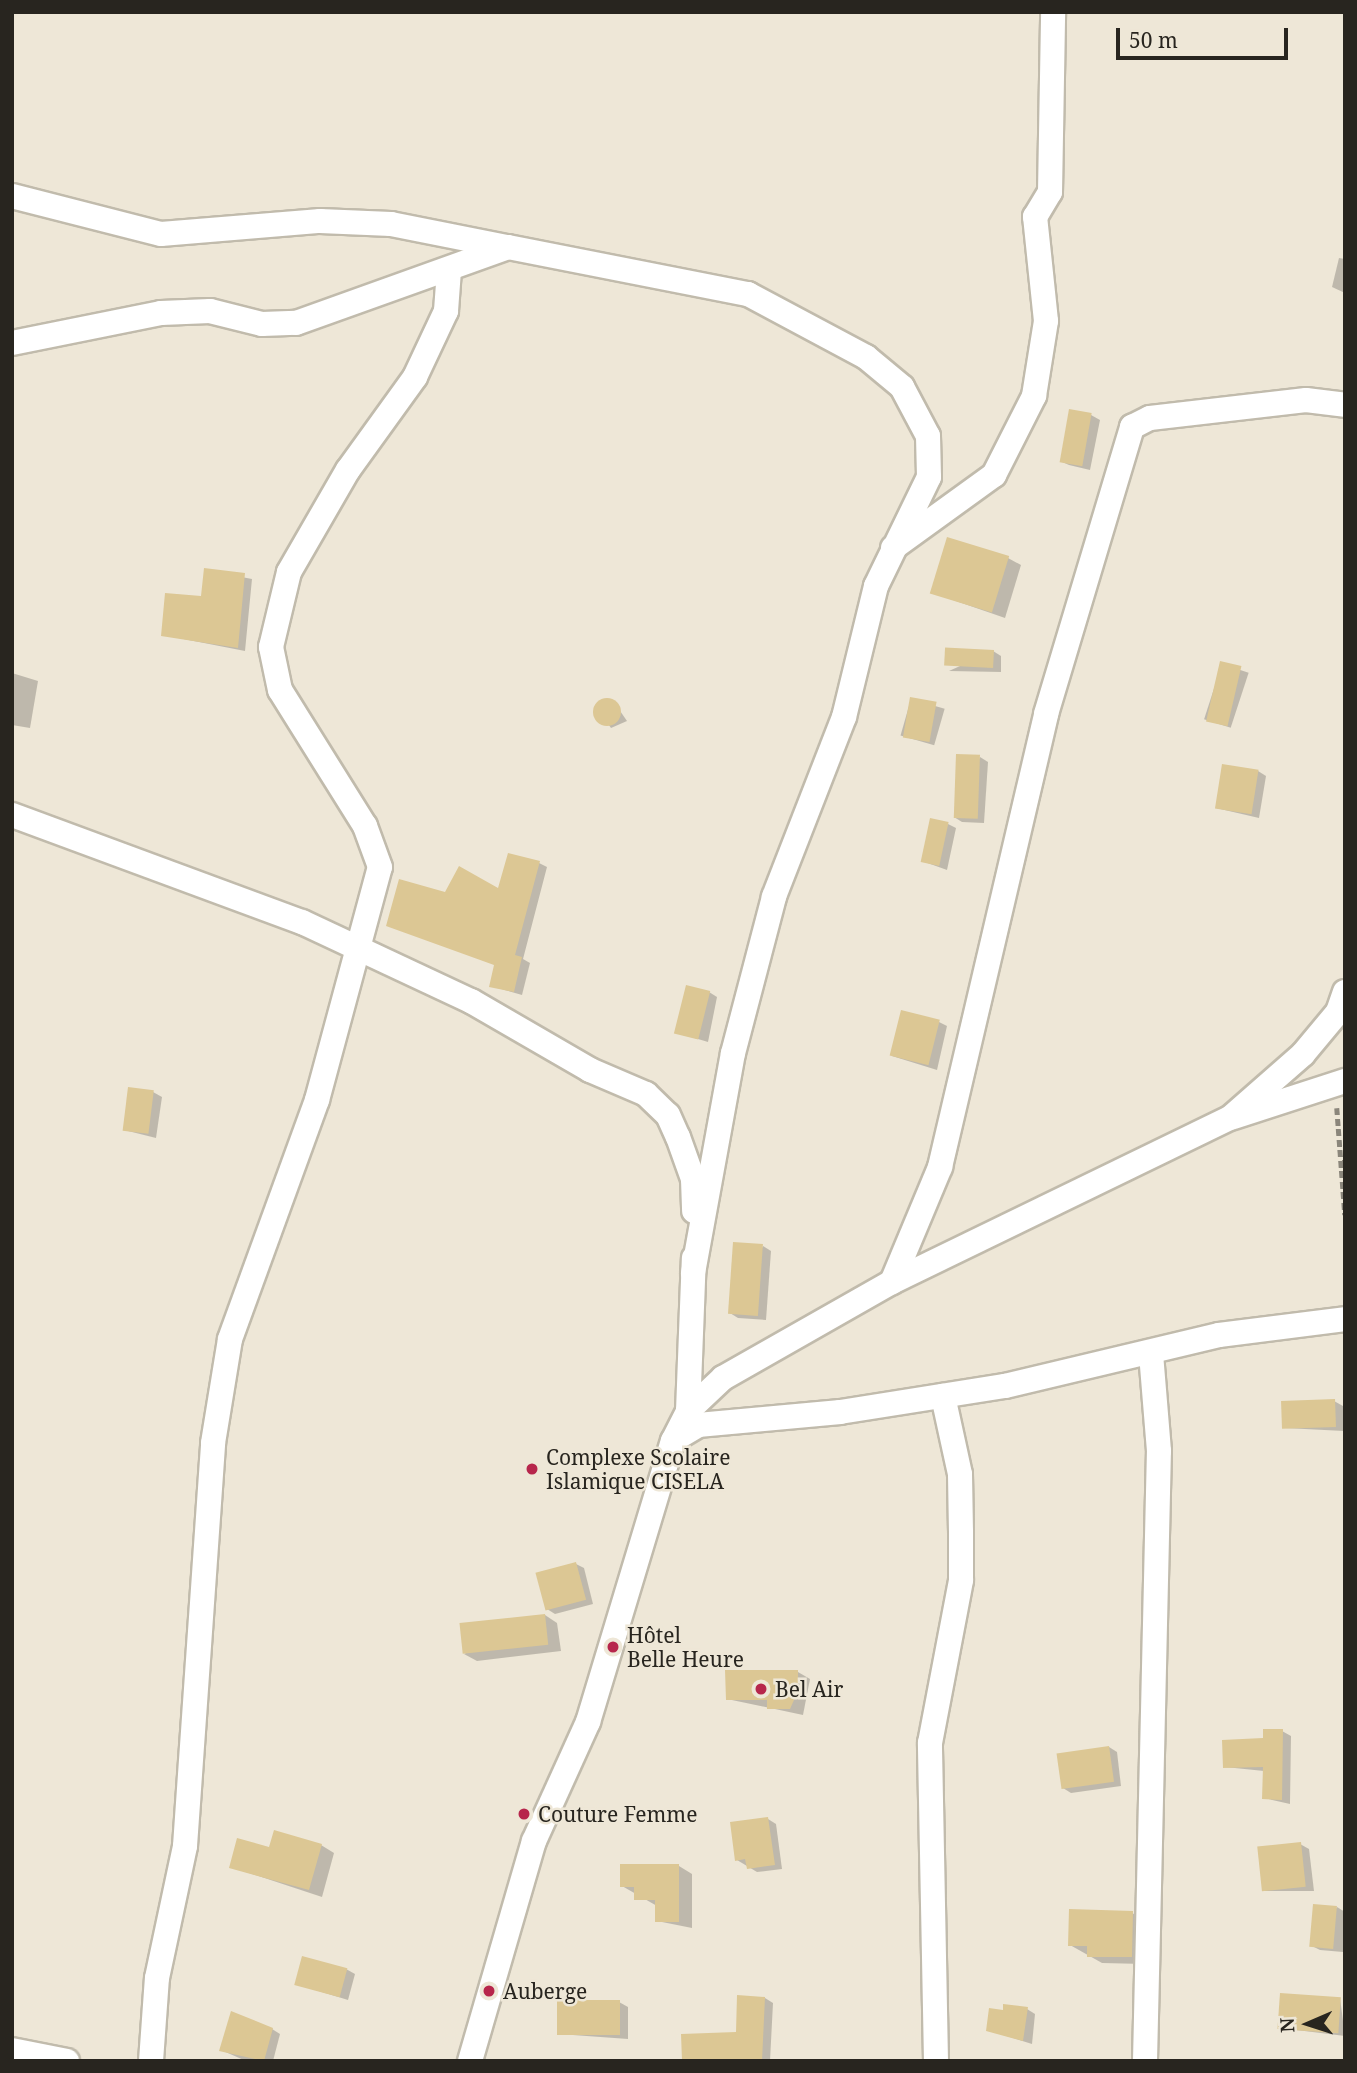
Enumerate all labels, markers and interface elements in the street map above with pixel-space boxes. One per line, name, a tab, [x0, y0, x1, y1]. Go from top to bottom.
scale bar	[1119, 14, 1290, 58]
text: 50 m	[1129, 26, 1178, 54]
place label: Complexe Scolaire Islamique CISELA	[546, 1444, 730, 1494]
marker: Complexe Scolaire Islamique CISELA	[524, 1461, 540, 1477]
place label: Hôtel Belle Heure	[627, 1622, 744, 1672]
marker: Hôtel Belle Heure	[605, 1639, 621, 1655]
place label: Bel Air	[775, 1676, 843, 1702]
marker: Bel Air	[753, 1681, 769, 1697]
place label: Couture Femme	[538, 1801, 697, 1827]
marker: Couture Femme	[516, 1806, 532, 1822]
place label: Auberge	[503, 1978, 587, 2004]
marker: Auberge	[481, 1983, 497, 1999]
north arrow	[1273, 1989, 1343, 2059]
text: N	[1274, 2017, 1300, 2033]

